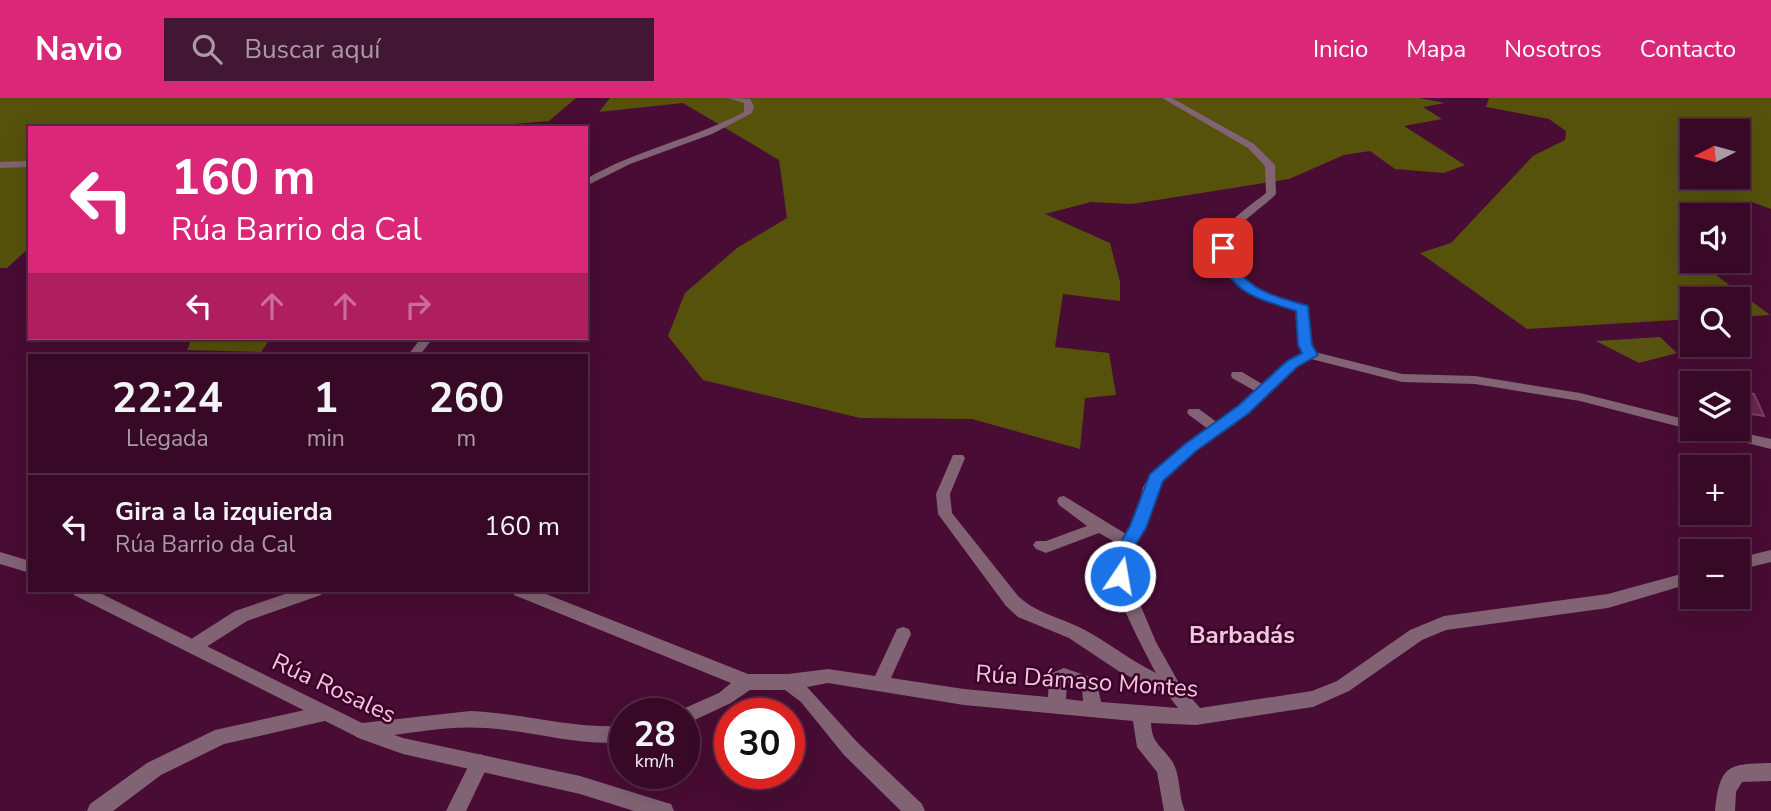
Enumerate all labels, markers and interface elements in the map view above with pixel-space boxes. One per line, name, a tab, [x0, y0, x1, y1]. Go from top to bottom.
search box	[164, 18, 654, 81]
text: Navio	[35, 27, 122, 72]
icon: search	[188, 30, 226, 68]
text: Buscar aquí	[244, 32, 380, 67]
text: Inicio	[1313, 33, 1368, 65]
text: Mapa	[1406, 33, 1466, 65]
text: Nosotros	[1504, 33, 1602, 65]
text: Contacto	[1640, 33, 1736, 65]
north arrow	[1680, 119, 1750, 189]
map controls	[1680, 119, 1750, 609]
text: 160 m	[171, 144, 315, 211]
icon: left	[56, 154, 147, 245]
button: sound	[1680, 203, 1750, 273]
text: Rúa Barrio da Cal	[171, 208, 422, 251]
pin	[1193, 218, 1253, 278]
icon: arrive	[1204, 229, 1242, 267]
icon: left	[180, 287, 218, 325]
icon: ahead	[253, 287, 291, 325]
icon: ahead	[326, 287, 364, 325]
icon: right	[399, 287, 437, 325]
button: search	[1680, 287, 1750, 357]
text: 22:24	[112, 370, 223, 427]
text: 1	[313, 370, 338, 427]
text: 260	[429, 370, 504, 427]
button: layers	[1680, 371, 1750, 441]
text: Llegada	[126, 423, 209, 454]
text: min	[307, 423, 345, 454]
text: m	[457, 423, 476, 454]
button: +	[1680, 455, 1750, 525]
text: Gira a la izquierda	[115, 494, 333, 529]
icon: left	[56, 508, 94, 546]
text: 160 m	[484, 509, 560, 544]
text: Rúa Barrio da Cal	[115, 529, 295, 560]
position arrow	[1083, 539, 1157, 613]
button: −	[1680, 539, 1750, 609]
district label: Barbadás	[1189, 619, 1295, 651]
street label: Rúa Rosales	[267, 645, 401, 731]
street label: Rúa Dámaso Montes	[974, 657, 1200, 705]
speed limit sign: 30	[714, 698, 805, 789]
text: 28	[633, 711, 676, 758]
text: km/h	[635, 749, 674, 773]

